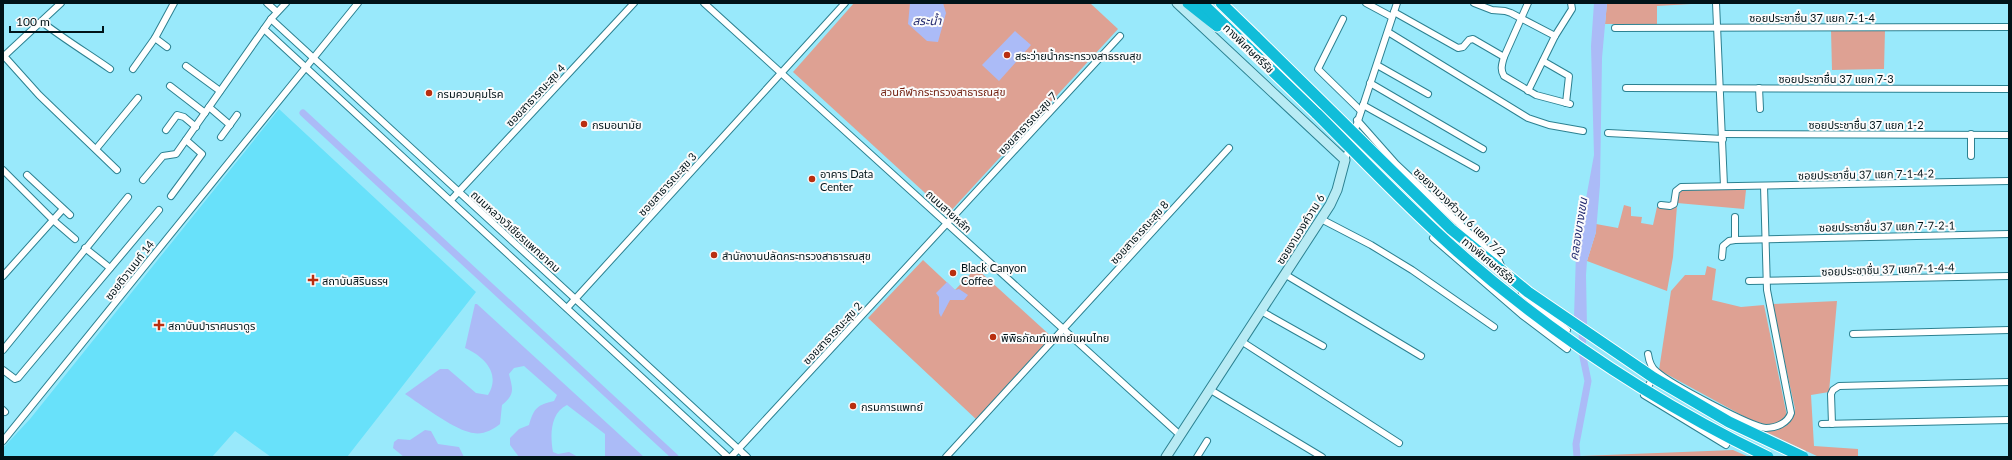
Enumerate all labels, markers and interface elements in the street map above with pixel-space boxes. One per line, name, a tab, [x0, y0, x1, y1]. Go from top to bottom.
scale bar	[10, 8, 103, 34]
street label: ซอยประชาชื่น 37 แยก 7-1-4	[1749, 10, 1875, 24]
water label: สระน้ำ	[912, 12, 943, 28]
text: 100 m	[16, 14, 50, 29]
street label: ทางพิเศษศรีรัช	[1221, 21, 1277, 75]
place label: สระว่ายน้ำกระทรวงสาธรณสุข	[1015, 48, 1142, 63]
marker: สระว่ายน้ำกระทรวงสาธรณสุข	[1002, 50, 1012, 60]
street label: ซอยสาธารณะสุข 4	[503, 61, 568, 130]
street label: ซอยประชาชื่น 37 แยก 7-3	[1778, 71, 1894, 85]
park label: สวนกีฬากระทรวงสาธารณสุข	[881, 85, 1005, 99]
place label: กรมควบคุมโรค	[437, 87, 503, 101]
marker: กรมควบคุมโรค	[424, 88, 434, 98]
street label: ซอยสาธารณะสุข 7	[995, 89, 1060, 158]
street label: ซอยประชาชื่น 37 แยก 1-2	[1808, 117, 1924, 131]
place label: กรมอนามัย	[592, 118, 642, 131]
marker: กรมอนามัย	[579, 119, 589, 129]
street label: ซอยสาธารณะสุข 3	[635, 150, 700, 219]
street label: ซอยงามวงศ์วาน 6 แยก 7/2	[1411, 165, 1509, 259]
street label: ซอยประชาชื่น 37 แยก 7-1-4-2	[1798, 165, 1934, 182]
place label: อาคาร Data Center	[820, 167, 873, 193]
marker: อาคาร Data Center	[807, 174, 817, 184]
street label: ถนนสายหลัก	[924, 187, 974, 235]
street label: ถนนหลวงวิเชียรแพทยาคม	[469, 188, 563, 274]
street label: ซอยงามวงศ์วาน 6	[1273, 192, 1327, 266]
water label: คลองบางเขน	[1566, 196, 1590, 262]
street label: ซอยสาธารณะสุข 8	[1107, 198, 1172, 267]
street label: ซอยประชาชื่น 37 แยก 7-7-2-1	[1819, 217, 1955, 234]
street label: ทางพิเศษศรีรัช	[1460, 234, 1518, 286]
street label: ซอยติวานนท์ 14	[102, 237, 157, 302]
place label: สำนักงานปลัดกระทรวงสาธารณสุข	[722, 249, 871, 263]
marker: สำนักงานปลัดกระทรวงสาธารณสุข	[709, 250, 719, 260]
street label: ซอยประชาชื่น 37 แยก7-1-4-4	[1821, 259, 1955, 278]
place label: Black Canyon Coffee	[961, 261, 1026, 287]
marker: Black Canyon Coffee	[948, 268, 958, 278]
marker: สถาบันสิรินธรฯ	[307, 274, 319, 286]
place label: สถาบันสิรินธรฯ	[322, 274, 388, 287]
street label: ซอยสาธารณะสุข 2	[800, 299, 865, 368]
marker: สถาบันบำราศนราดูร	[153, 319, 165, 331]
place label: สถาบันบำราศนราดูร	[168, 319, 255, 333]
place label: พิพิธภัณฑ์แพทย์แผนไทย	[1001, 331, 1109, 344]
marker: พิพิธภัณฑ์แพทย์แผนไทย	[988, 332, 998, 342]
place label: กรมการแพทย์	[861, 400, 923, 413]
marker: กรมการแพทย์	[848, 401, 858, 411]

